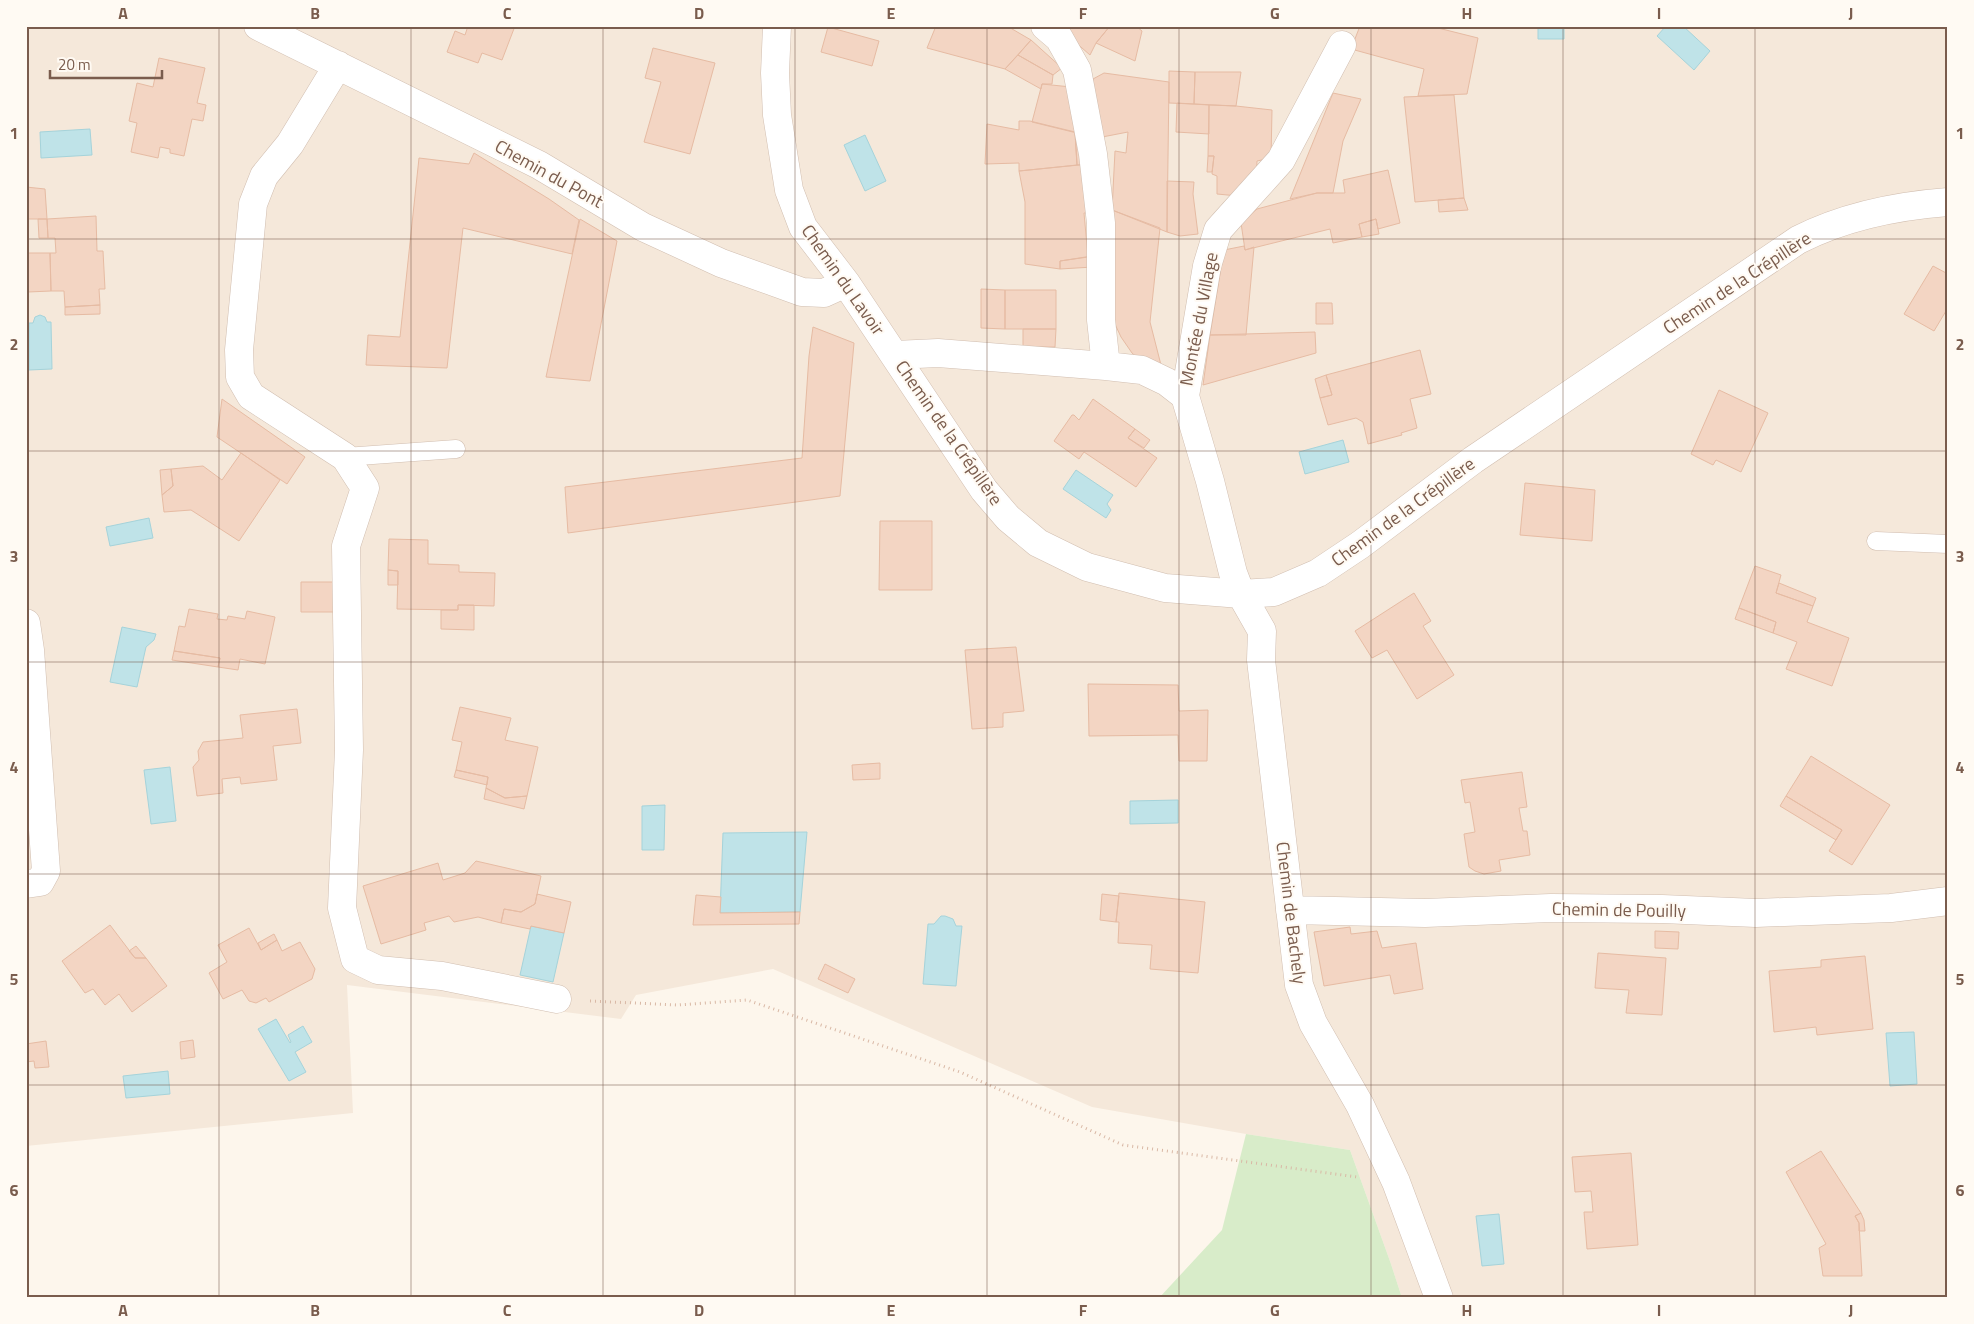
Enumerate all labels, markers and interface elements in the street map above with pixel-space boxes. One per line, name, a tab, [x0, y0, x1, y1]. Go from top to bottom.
text: A	[118, 1, 128, 25]
text: B	[310, 1, 320, 25]
text: C	[503, 1, 512, 25]
text: D	[694, 1, 704, 25]
text: E	[887, 1, 896, 25]
text: F	[1079, 1, 1088, 25]
text: G	[1270, 1, 1280, 25]
text: H	[1462, 1, 1472, 25]
text: I	[1657, 1, 1661, 25]
text: J	[1849, 1, 1853, 25]
scale bar	[50, 48, 162, 80]
text: 20 m	[58, 53, 91, 76]
text: 1	[10, 121, 18, 145]
text: 1	[1956, 121, 1964, 145]
street label: Chemin du Pont	[490, 133, 609, 215]
street label: Chemin du Lavoir	[795, 219, 892, 341]
street label: Chemin de la Crépillère	[1657, 225, 1816, 341]
street label: Montée du Village	[1172, 250, 1225, 388]
text: 2	[10, 332, 18, 356]
text: 2	[1956, 332, 1964, 356]
street label: Chemin de la Crépillère	[889, 355, 1010, 511]
street label: Chemin de la Crépillère	[1325, 450, 1480, 573]
text: 3	[10, 544, 18, 568]
text: 3	[1956, 544, 1964, 568]
text: 4	[10, 755, 19, 779]
text: 4	[1956, 755, 1965, 779]
street label: Chemin de Bachely	[1269, 840, 1314, 986]
street label: Chemin de Pouilly	[1552, 895, 1687, 924]
text: 5	[10, 967, 19, 991]
text: 5	[1956, 967, 1965, 991]
text: 6	[10, 1178, 19, 1202]
text: 6	[1956, 1178, 1965, 1202]
text: A	[118, 1298, 128, 1322]
text: B	[310, 1298, 320, 1322]
text: C	[503, 1298, 512, 1322]
text: D	[694, 1298, 704, 1322]
text: E	[887, 1298, 896, 1322]
text: F	[1079, 1298, 1088, 1322]
text: G	[1270, 1298, 1280, 1322]
text: H	[1462, 1298, 1472, 1322]
text: I	[1657, 1298, 1661, 1322]
text: J	[1849, 1298, 1853, 1322]

